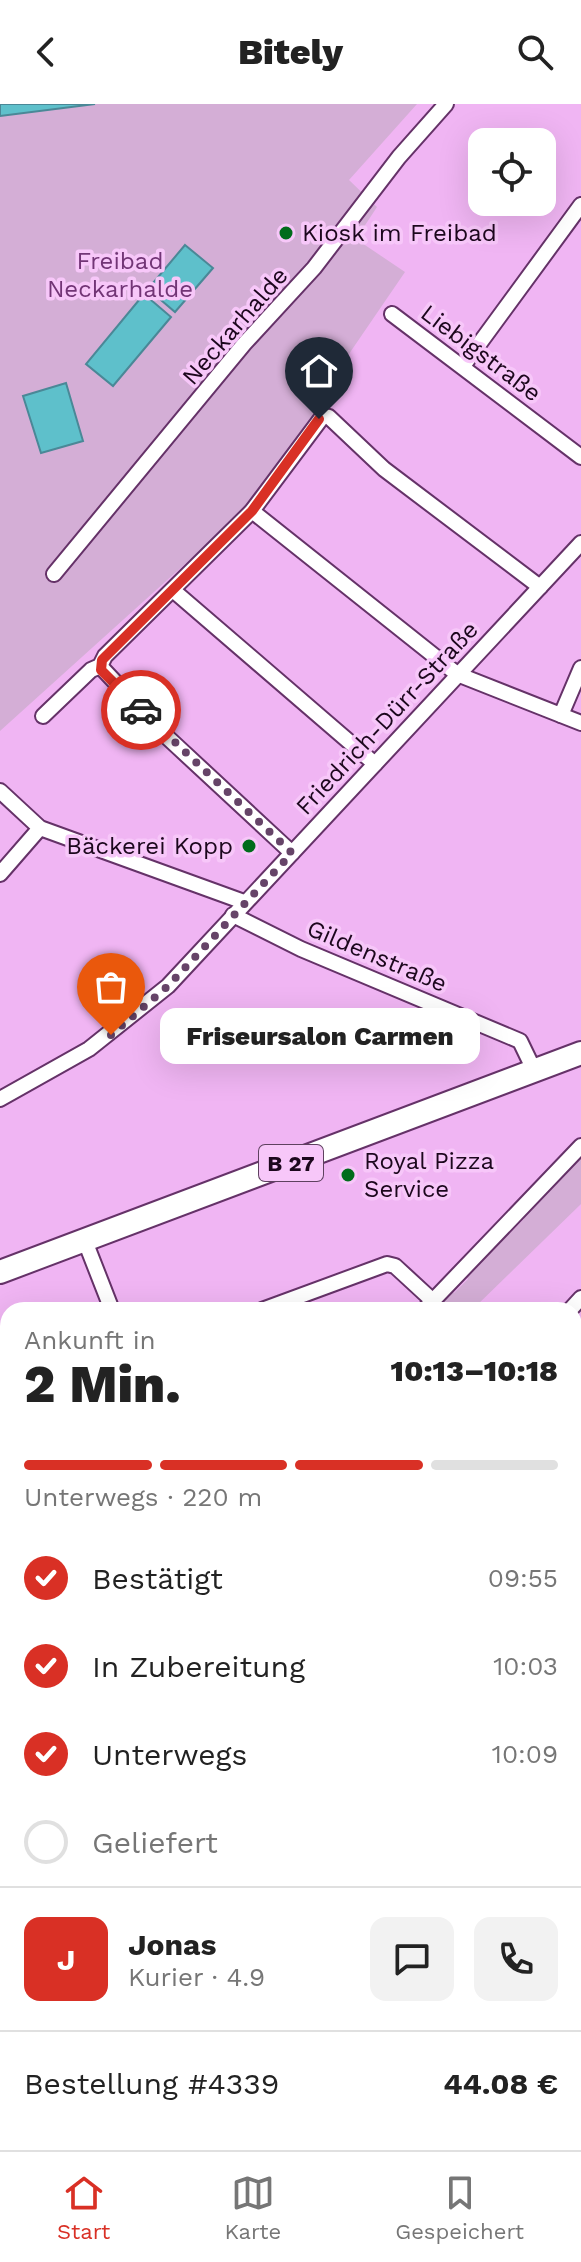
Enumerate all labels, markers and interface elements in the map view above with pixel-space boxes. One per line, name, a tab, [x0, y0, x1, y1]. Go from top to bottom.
icon: back	[24, 30, 68, 74]
icon: search	[513, 30, 557, 74]
text: Bitely	[238, 31, 343, 73]
map controls	[468, 128, 556, 216]
button: locate	[468, 128, 556, 216]
place label: Kiosk im Freibad	[302, 219, 497, 247]
marker: Kiosk im Freibad	[277, 224, 295, 242]
park label: Freibad Neckarhalde	[47, 247, 193, 303]
street label: Neckarhalde	[176, 262, 294, 390]
street label: Liebigstraße	[415, 299, 547, 407]
pin	[285, 337, 353, 419]
icon: home	[297, 349, 341, 393]
street label: Friedrich-Dürr-Straße	[290, 616, 484, 820]
courier	[101, 670, 181, 750]
icon: car	[119, 688, 163, 732]
place label: Bäckerei Kopp	[66, 832, 233, 860]
marker: Bäckerei Kopp	[240, 837, 258, 855]
street label: Gildenstraße	[303, 914, 451, 998]
pin	[77, 953, 145, 1035]
icon: bag	[89, 965, 133, 1009]
callout: Friseursalon Carmen	[159, 1007, 479, 1063]
text: Friseursalon Carmen	[186, 1021, 454, 1051]
road number: B 27	[259, 1145, 323, 1181]
place label: Royal Pizza Service	[364, 1147, 494, 1203]
marker: Royal Pizza Service	[339, 1166, 357, 1184]
text: Ankunft in	[24, 1325, 156, 1355]
text: 10:13–10:18	[391, 1353, 558, 1388]
text: 2 Min.	[24, 1354, 181, 1415]
text: Unterwegs · 220 m	[24, 1482, 262, 1512]
icon: check	[24, 1556, 68, 1600]
text: Bestätigt	[92, 1561, 223, 1596]
text: 09:55	[488, 1563, 558, 1593]
icon: check	[24, 1644, 68, 1688]
text: In Zubereitung	[92, 1649, 305, 1684]
text: 10:03	[493, 1651, 558, 1681]
icon: check	[24, 1732, 68, 1776]
text: Unterwegs	[92, 1737, 247, 1772]
text: 10:09	[492, 1739, 558, 1769]
text: Geliefert	[92, 1825, 218, 1860]
button: chat	[370, 1917, 454, 2001]
button: phone	[474, 1917, 558, 2001]
text: Jonas	[128, 1927, 216, 1962]
text: J	[57, 1942, 75, 1977]
text: Kurier · 4.9	[128, 1962, 265, 1992]
text: Bestellung #4339	[24, 2066, 279, 2101]
text: 44.08 €	[443, 2066, 558, 2101]
tab: Start	[57, 2171, 110, 2244]
tab: Karte	[224, 2171, 281, 2244]
tab: Gespeichert	[395, 2171, 524, 2244]

